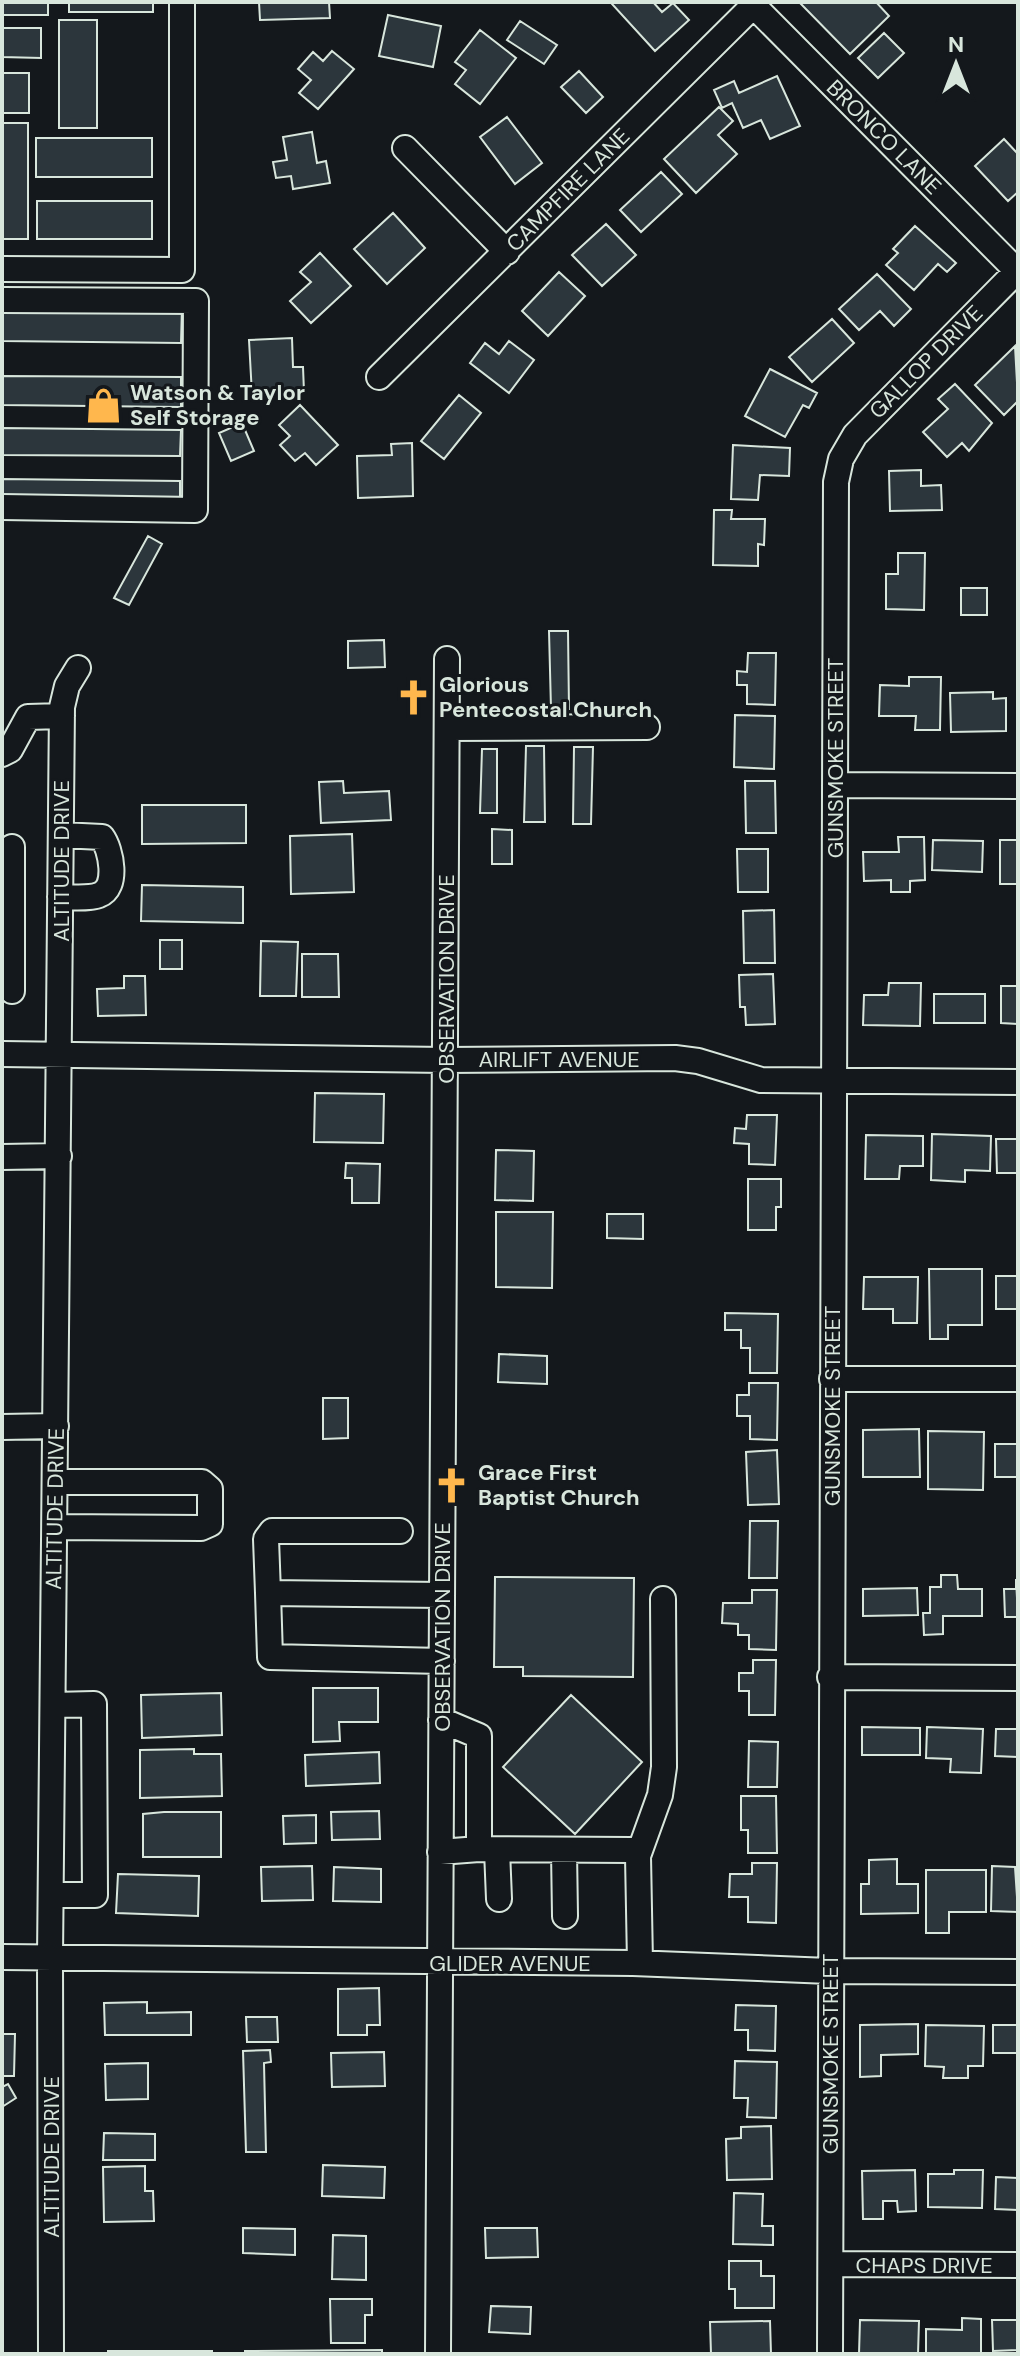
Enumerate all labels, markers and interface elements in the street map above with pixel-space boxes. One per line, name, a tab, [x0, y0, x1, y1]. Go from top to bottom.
north arrow	[916, 24, 996, 104]
text: N	[948, 30, 964, 59]
street label: BRONCO LANE	[820, 73, 948, 201]
street label: CAMPFIRE LANE	[500, 122, 636, 258]
street label: GALLOP DRIVE	[863, 299, 989, 425]
place label: Watson & Taylor Self Storage	[130, 378, 305, 432]
shop icon: Watson & Taylor Self Storage	[85, 386, 123, 424]
street label: GUNSMOKE STREET	[821, 658, 850, 858]
place label: Glorious Pentecostal Church	[439, 670, 652, 724]
church icon: Glorious Pentecostal Church	[394, 678, 432, 716]
street label: ALTITUDE DRIVE	[47, 780, 76, 942]
street label: OBSERVATION DRIVE	[432, 874, 461, 1084]
street label: AIRLIFT AVENUE	[478, 1045, 640, 1074]
street label: GUNSMOKE STREET	[818, 1306, 847, 1506]
street label: ALTITUDE DRIVE	[39, 1428, 71, 1590]
place label: Grace First Baptist Church	[478, 1458, 640, 1512]
church icon: Grace First Baptist Church	[433, 1466, 471, 1504]
street label: OBSERVATION DRIVE	[428, 1522, 457, 1732]
street label: GLIDER AVENUE	[429, 1949, 591, 1978]
street label: GUNSMOKE STREET	[816, 1954, 845, 2154]
street label: ALTITUDE DRIVE	[37, 2076, 66, 2238]
street label: CHAPS DRIVE	[855, 2251, 993, 2280]

